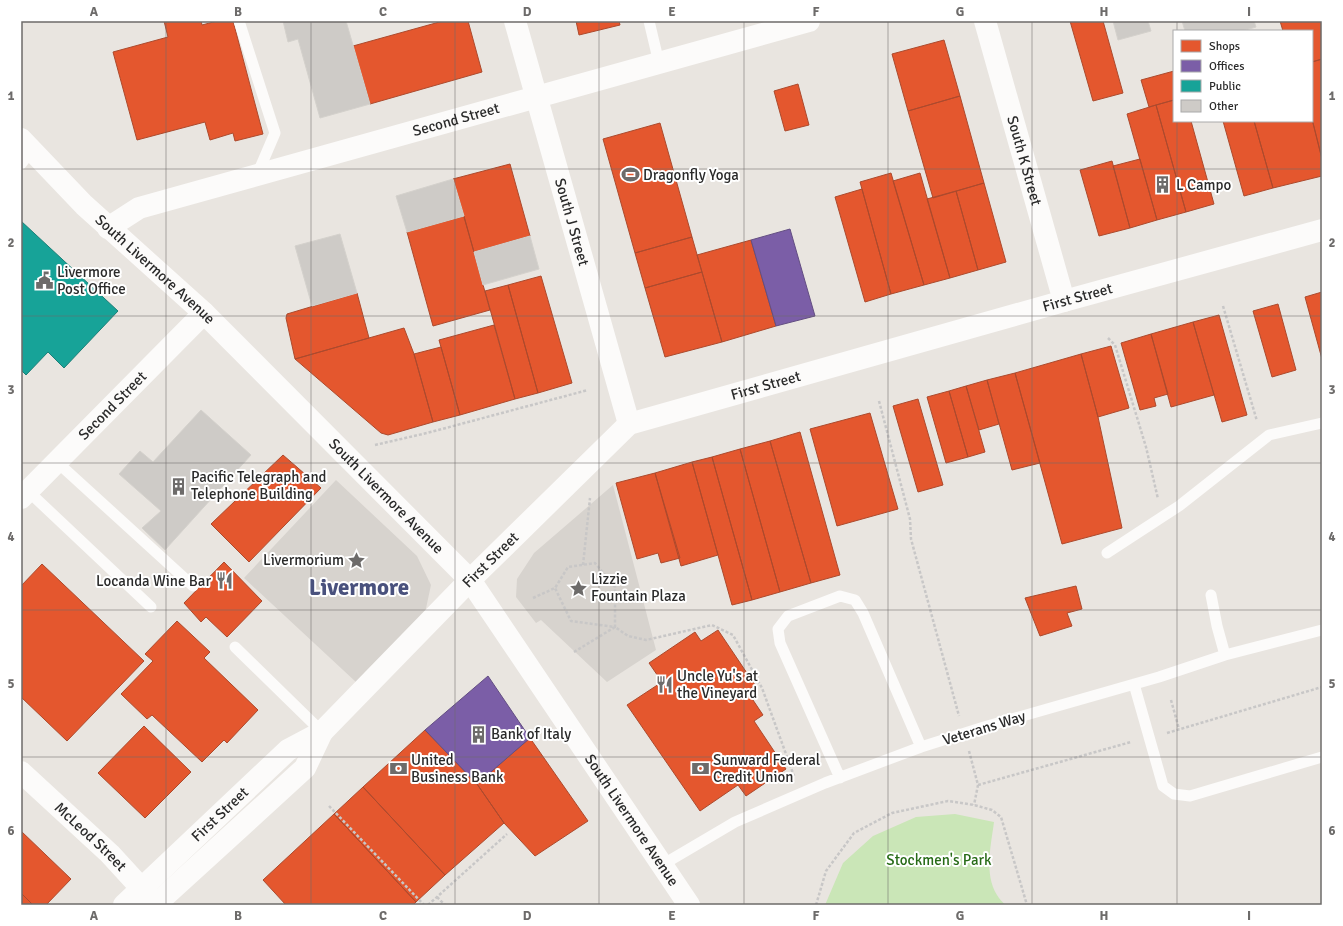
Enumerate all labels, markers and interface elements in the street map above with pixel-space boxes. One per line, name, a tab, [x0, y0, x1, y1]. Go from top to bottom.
text: A	[90, 4, 99, 20]
text: B	[234, 4, 242, 20]
text: C	[379, 4, 387, 20]
text: D	[523, 4, 532, 20]
text: E	[668, 4, 676, 20]
text: F	[813, 4, 820, 20]
text: G	[956, 4, 964, 20]
text: H	[1100, 4, 1108, 20]
text: I	[1247, 4, 1251, 20]
legend	[1173, 30, 1313, 122]
text: Shops	[1209, 39, 1240, 54]
text: Offices	[1209, 59, 1244, 74]
text: Public	[1209, 79, 1241, 94]
text: 1	[7, 88, 15, 104]
text: 1	[1328, 88, 1336, 104]
street label: Second Street	[411, 99, 501, 140]
text: Other	[1209, 99, 1239, 114]
street label: South K Street	[1003, 114, 1046, 208]
sports icon: Dragonfly Yoga	[620, 165, 640, 185]
place label: Dragonfly Yoga	[643, 166, 739, 184]
building icon: L Campo	[1153, 175, 1173, 195]
street label: South J Street	[551, 176, 593, 268]
place label: L Campo	[1176, 176, 1231, 194]
street label: South Livermore Avenue	[92, 210, 219, 328]
text: 2	[7, 235, 15, 251]
text: 2	[1328, 235, 1336, 251]
place label: Livermore Post Office	[57, 263, 126, 298]
public building icon: Livermore Post Office	[34, 271, 54, 291]
street label: First Street	[1040, 279, 1114, 316]
street label: First Street	[729, 367, 803, 404]
street label: Second Street	[75, 368, 150, 444]
text: 3	[7, 382, 15, 398]
text: 3	[1328, 382, 1336, 398]
street label: South Livermore Avenue	[325, 435, 447, 557]
place label: Pacific Telegraph and Telephone Building	[191, 468, 327, 503]
building icon: Pacific Telegraph and Telephone Building	[168, 476, 188, 496]
street label: First Street	[459, 528, 522, 591]
text: 4	[7, 529, 15, 545]
text: 4	[1328, 529, 1336, 545]
place icon: Livermorium	[347, 550, 367, 570]
place label: Livermorium	[263, 551, 344, 569]
place label: Lizzie Fountain Plaza	[591, 570, 686, 605]
restaurant icon: Locanda Wine Bar	[214, 571, 234, 591]
place label: Locanda Wine Bar	[96, 572, 211, 590]
district label: Livermore	[309, 573, 409, 602]
place icon: Lizzie Fountain Plaza	[568, 578, 588, 598]
place label: Uncle Yu's at the Vineyard	[677, 667, 758, 702]
restaurant icon: Uncle Yu's at the Vineyard	[654, 675, 674, 695]
text: 5	[7, 676, 15, 692]
text: 5	[1328, 676, 1336, 692]
street label: Veterans Way	[940, 707, 1028, 749]
building icon: Bank of Italy	[468, 724, 488, 744]
place label: Bank of Italy	[491, 725, 571, 743]
place label: United Business Bank	[411, 751, 504, 786]
street label: South Livermore Avenue	[581, 751, 683, 889]
place label: Sunward Federal Credit Union	[713, 751, 820, 786]
bank icon: United Business Bank	[388, 759, 408, 779]
bank icon: Sunward Federal Credit Union	[690, 759, 710, 779]
street label: First Street	[188, 783, 252, 845]
street label: McLeod Street	[51, 798, 130, 875]
text: 6	[7, 823, 15, 839]
text: 6	[1328, 823, 1336, 839]
park label: Stockmen's Park	[886, 851, 992, 869]
text: A	[90, 908, 99, 924]
text: B	[234, 908, 242, 924]
text: C	[379, 908, 387, 924]
text: D	[523, 908, 532, 924]
text: E	[668, 908, 676, 924]
text: F	[813, 908, 820, 924]
text: G	[956, 908, 964, 924]
text: H	[1100, 908, 1108, 924]
text: I	[1247, 908, 1251, 924]

